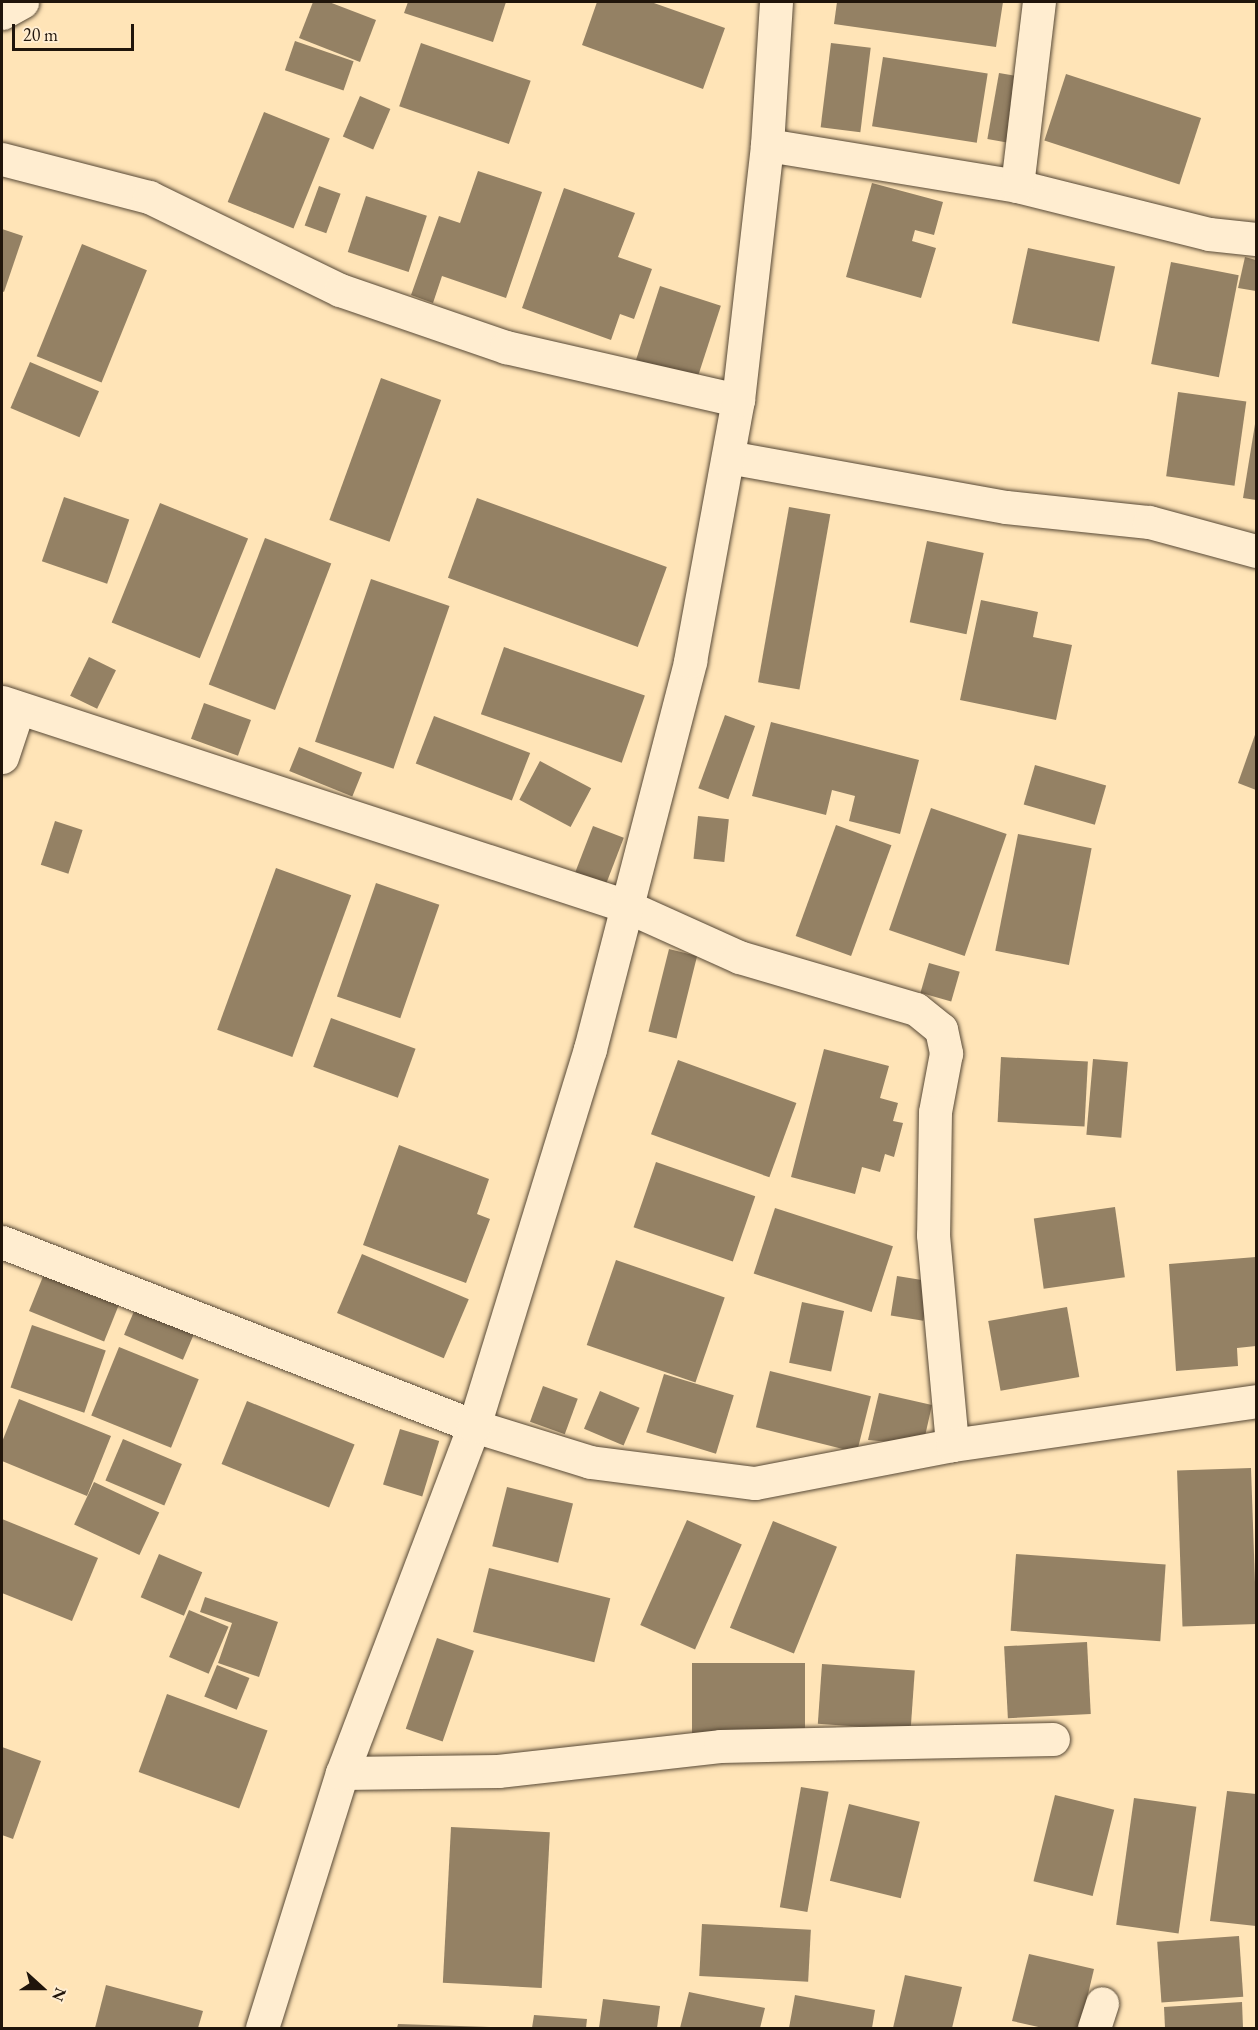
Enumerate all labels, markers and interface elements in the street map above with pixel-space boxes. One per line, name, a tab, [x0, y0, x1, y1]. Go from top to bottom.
scale bar	[15, 12, 136, 50]
text: 20 m	[23, 23, 58, 46]
north arrow	[12, 1958, 72, 2018]
text: N	[47, 1985, 71, 2004]

